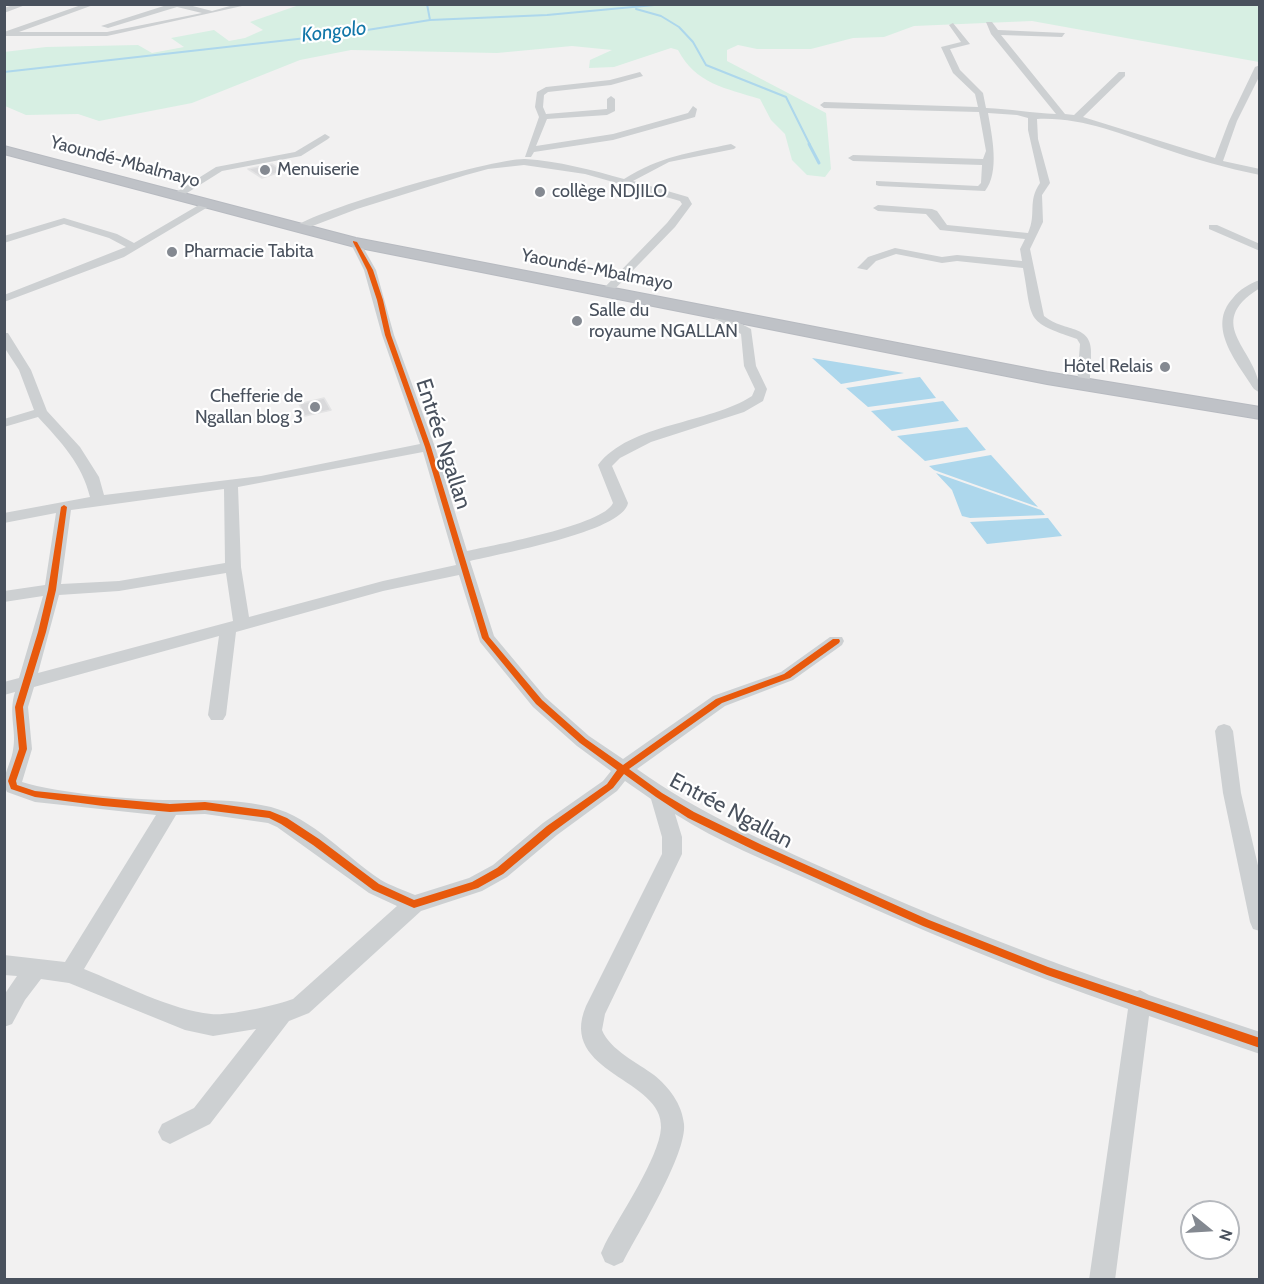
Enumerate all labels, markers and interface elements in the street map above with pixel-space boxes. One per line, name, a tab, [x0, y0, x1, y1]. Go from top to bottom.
water label: Kongolo	[300, 16, 368, 48]
street label: Yaoundé-Mbalmayo	[48, 132, 202, 192]
place label: Menuiserie	[277, 159, 359, 181]
marker: Menuiserie	[258, 163, 272, 177]
place label: collège NDJILO	[552, 181, 667, 203]
marker: collège NDJILO	[533, 185, 547, 199]
place label: Pharmacie Tabita	[184, 241, 314, 263]
marker: Pharmacie Tabita	[165, 245, 179, 259]
street label: Yaoundé-Mbalmayo	[519, 245, 675, 295]
place label: Salle du royaume NGALLAN	[589, 300, 738, 342]
marker: Salle du royaume NGALLAN	[570, 314, 584, 328]
place label: Hôtel Relais	[1063, 356, 1153, 378]
marker: Hôtel Relais	[1158, 360, 1172, 374]
street label: Entrée Ngallan	[409, 375, 477, 513]
place label: Chefferie de Ngallan blog 3	[195, 386, 303, 428]
marker: Chefferie de Ngallan blog 3	[308, 400, 322, 414]
street label: Entrée Ngallan	[665, 768, 797, 854]
north arrow	[1180, 1200, 1240, 1260]
text: N	[1215, 1227, 1236, 1243]

